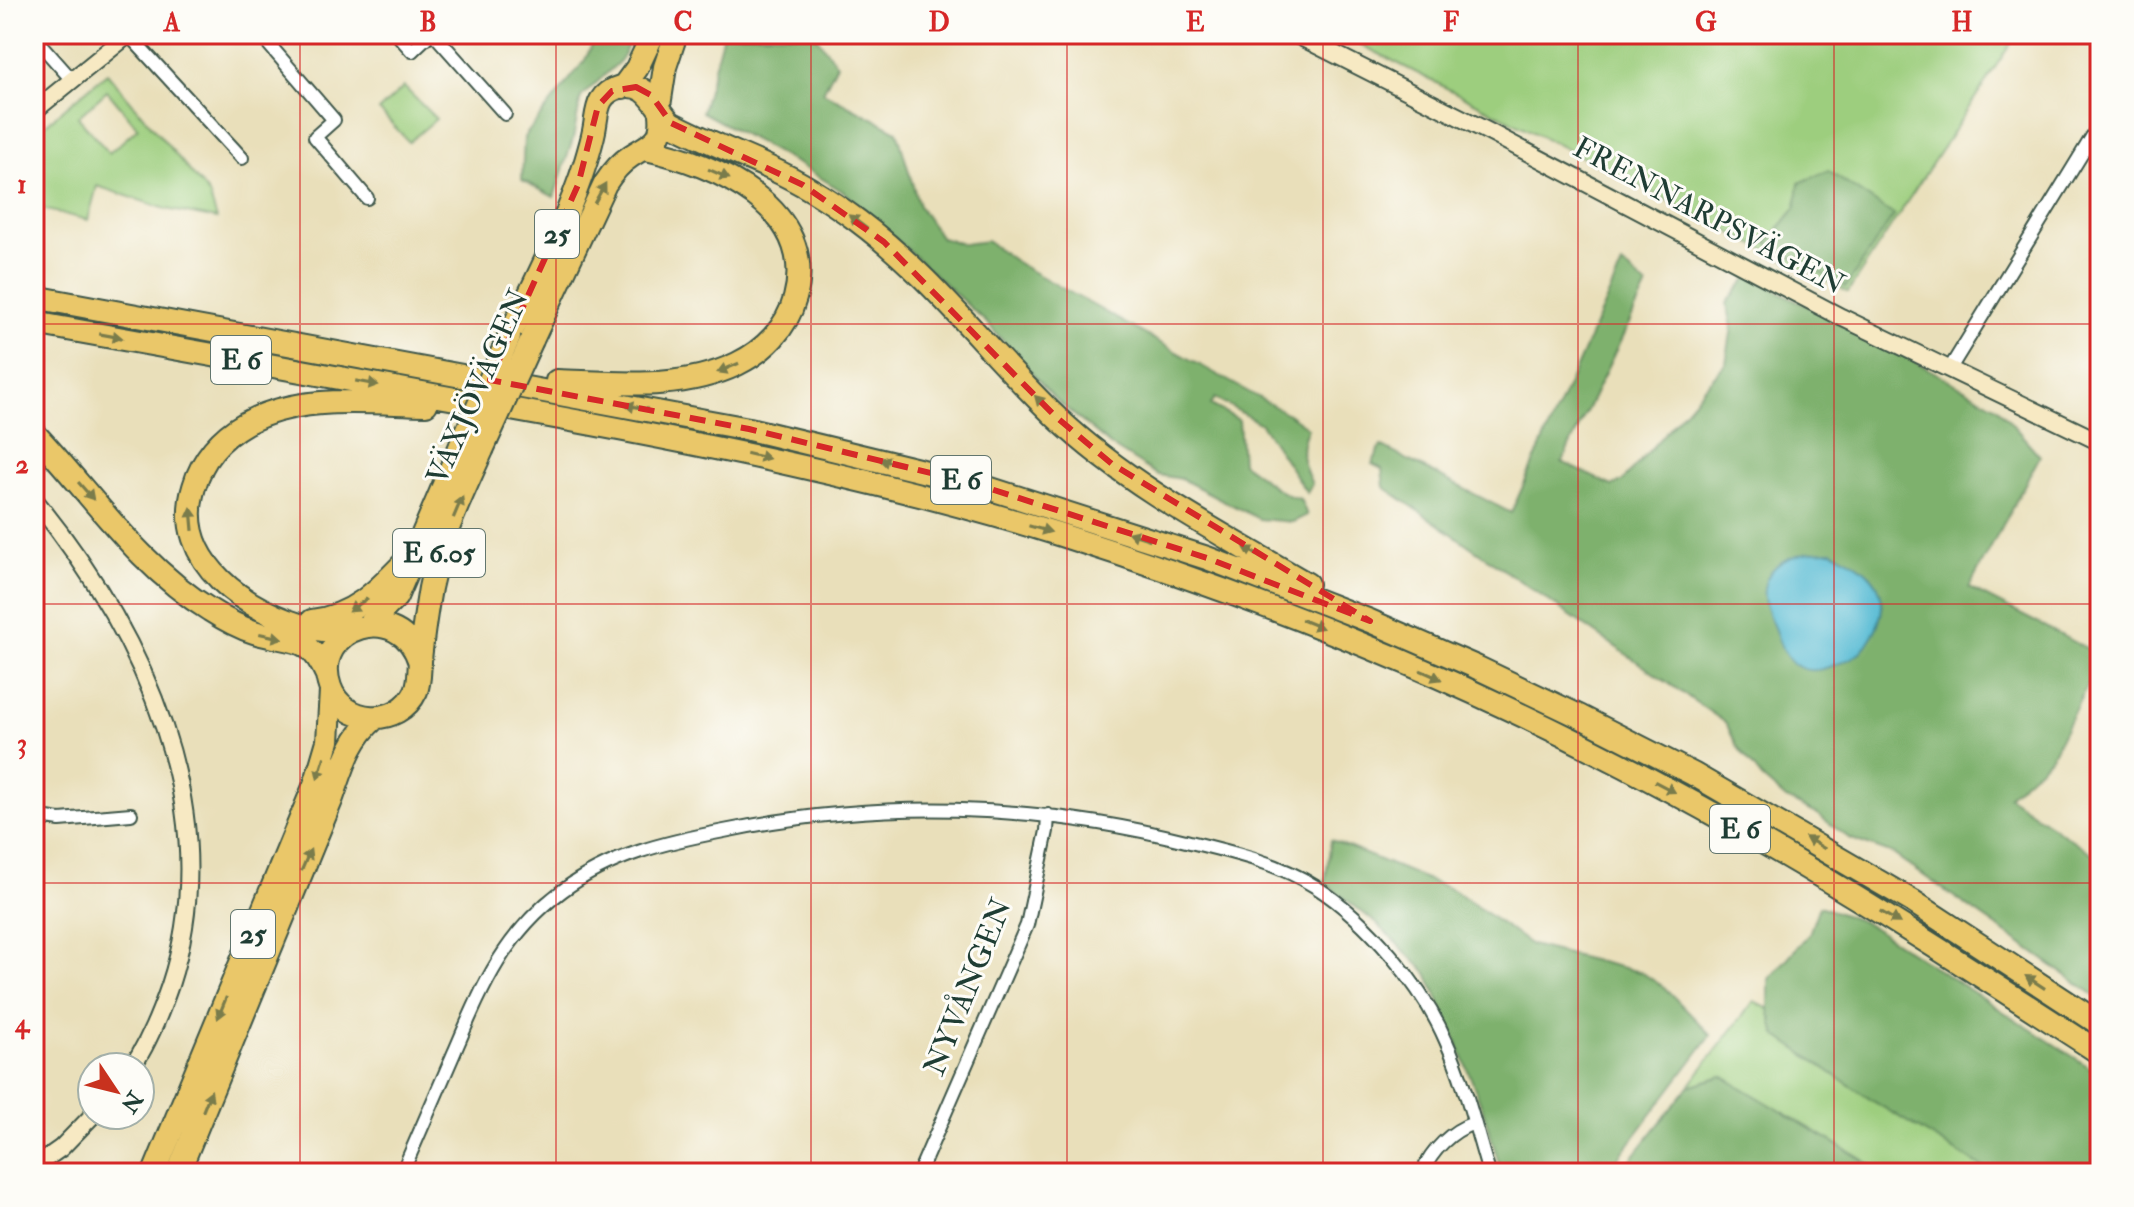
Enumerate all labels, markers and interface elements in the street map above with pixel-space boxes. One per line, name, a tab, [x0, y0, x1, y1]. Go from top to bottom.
text: A	[163, 7, 181, 39]
text: B	[419, 7, 437, 39]
text: C	[673, 7, 693, 39]
text: D	[928, 7, 950, 39]
text: E	[1186, 7, 1205, 39]
text: F	[1443, 7, 1460, 39]
text: G	[1695, 7, 1717, 39]
text: H	[1951, 7, 1973, 39]
street label: FRENNARPSVÄGEN	[1567, 129, 1851, 303]
one-way arrow	[708, 168, 731, 181]
text: 1	[17, 169, 27, 201]
one-way arrow	[593, 182, 607, 204]
road number: 25	[535, 210, 579, 258]
one-way arrow	[847, 214, 868, 230]
street label: VÄXJÖVÄGEN	[419, 284, 538, 490]
one-way arrow	[99, 331, 124, 343]
road number: E 6	[211, 336, 271, 384]
one-way arrow	[716, 361, 740, 374]
one-way arrow	[354, 377, 379, 389]
one-way arrow	[1034, 395, 1053, 414]
one-way arrow	[623, 400, 648, 412]
text: 2	[15, 449, 29, 481]
one-way arrow	[745, 450, 770, 463]
one-way arrow	[877, 455, 902, 468]
road number: E 6	[931, 456, 991, 504]
one-way arrow	[77, 481, 94, 501]
one-way arrow	[451, 495, 464, 519]
one-way arrow	[185, 506, 198, 531]
one-way arrow	[1028, 523, 1052, 536]
road number: E 6.05	[393, 529, 485, 577]
one-way arrow	[1127, 529, 1151, 541]
one-way arrow	[1243, 546, 1265, 560]
one-way arrow	[348, 597, 369, 612]
one-way arrow	[1300, 618, 1324, 631]
one-way arrow	[258, 630, 283, 643]
one-way arrow	[1419, 668, 1443, 681]
text: 3	[17, 728, 27, 760]
one-way arrow	[314, 756, 327, 780]
one-way arrow	[1654, 780, 1676, 794]
road number: E 6	[1710, 805, 1770, 853]
one-way arrow	[1804, 836, 1826, 850]
one-way arrow	[300, 848, 313, 872]
street label: NYVÅNGEN	[916, 893, 1020, 1081]
road number: 25	[231, 910, 275, 958]
one-way arrow	[1879, 910, 1901, 924]
one-way arrow	[2024, 974, 2045, 989]
one-way arrow	[216, 997, 229, 1020]
text: 4	[14, 1008, 31, 1040]
north arrow	[76, 1051, 156, 1131]
text: N	[114, 1085, 149, 1118]
one-way arrow	[201, 1089, 214, 1113]

